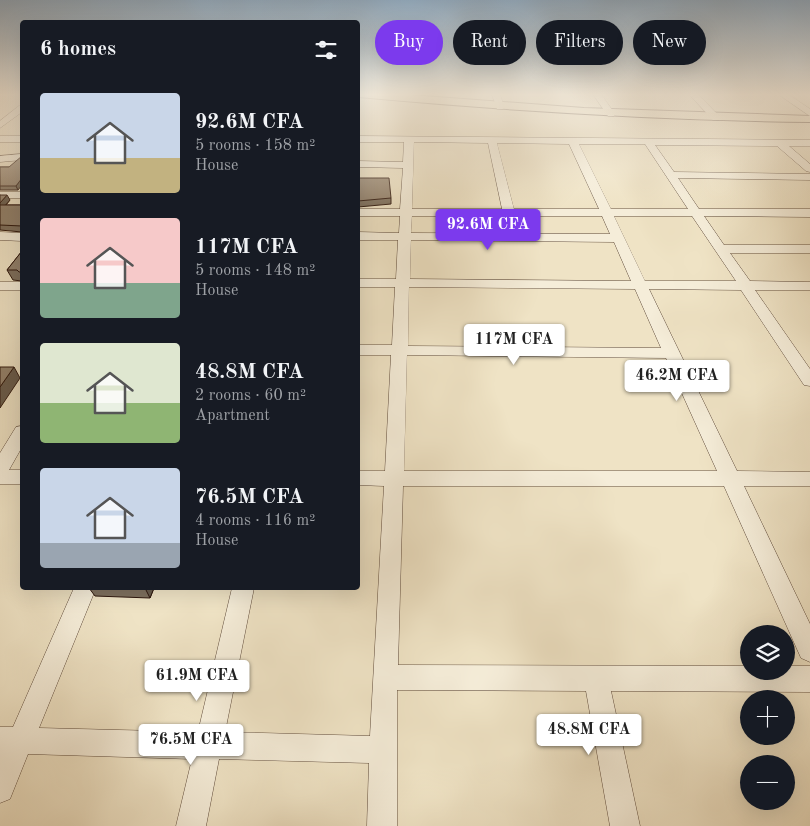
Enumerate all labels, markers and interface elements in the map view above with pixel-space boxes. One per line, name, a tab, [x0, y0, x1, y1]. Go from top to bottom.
chip: Buy	[375, 20, 443, 65]
chip: Rent	[453, 20, 526, 65]
chip: Filters	[536, 20, 623, 65]
chip: New	[633, 20, 706, 65]
icon: filters	[312, 36, 340, 64]
text: 6 homes	[40, 39, 116, 60]
text: 92.6M CFA	[195, 112, 304, 133]
icon: home	[80, 113, 140, 173]
text: 5 rooms · 158 m²	[195, 138, 315, 154]
text: House	[195, 158, 238, 174]
pin: 92.6M CFA	[431, 208, 545, 251]
text: 92.6M CFA	[447, 217, 529, 233]
text: 117M CFA	[195, 237, 298, 258]
icon: home	[80, 238, 140, 298]
text: 5 rooms · 148 m²	[195, 263, 315, 279]
text: House	[195, 283, 238, 299]
pin: 117M CFA	[462, 324, 566, 366]
text: 117M CFA	[475, 332, 553, 348]
pin: 46.2M CFA	[620, 360, 734, 402]
text: 48.8M CFA	[195, 362, 304, 383]
icon: home	[80, 363, 140, 423]
text: 46.2M CFA	[636, 368, 718, 384]
text: 2 rooms · 60 m²	[195, 388, 306, 404]
text: Apartment	[195, 408, 270, 424]
text: 76.5M CFA	[195, 487, 304, 508]
icon: home	[80, 488, 140, 548]
text: 4 rooms · 116 m²	[195, 513, 315, 529]
text: House	[195, 533, 238, 549]
map controls	[740, 625, 795, 810]
button: layers	[740, 625, 795, 680]
pin: 61.9M CFA	[140, 660, 254, 702]
text: 61.9M CFA	[156, 668, 238, 684]
button: +	[740, 690, 795, 745]
pin: 48.8M CFA	[532, 714, 646, 756]
text: 48.8M CFA	[548, 722, 630, 738]
pin: 76.5M CFA	[134, 724, 248, 766]
text: 76.5M CFA	[150, 732, 232, 748]
button: −	[740, 755, 795, 810]

